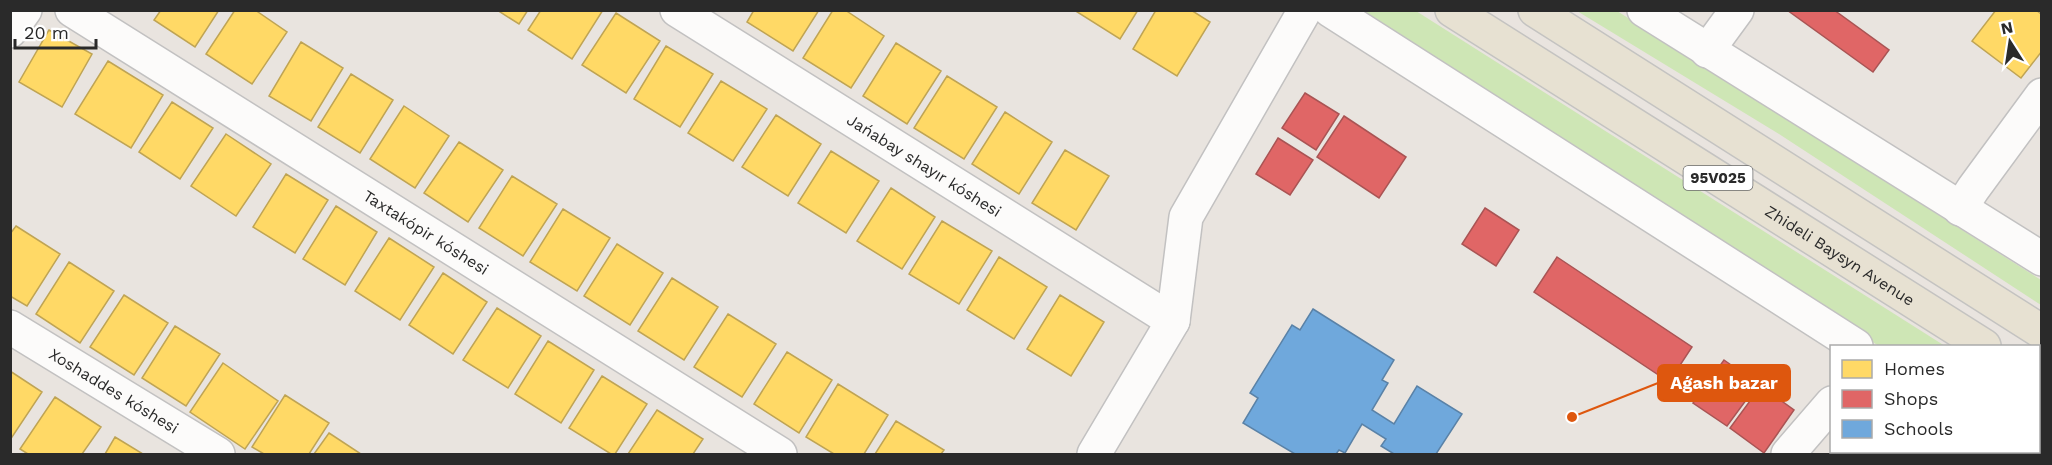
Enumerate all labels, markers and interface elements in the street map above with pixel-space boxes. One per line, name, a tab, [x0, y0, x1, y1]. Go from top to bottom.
scale bar	[15, 12, 96, 50]
north arrow	[1980, 12, 2040, 72]
text: N	[1999, 17, 2015, 38]
text: 20 m	[24, 22, 69, 43]
street label: Jańabay shayır kóshesi	[844, 110, 1005, 221]
road number: 95V025	[1684, 166, 1752, 190]
street label: Taxtakópir kóshesi	[360, 186, 492, 279]
street label: Zhideli Baysyn Avenue	[1762, 201, 1918, 309]
street label: Xoshaddes kóshesi	[46, 344, 182, 437]
legend	[1830, 345, 2040, 453]
text: Homes	[1884, 358, 1945, 379]
callout: Aǵash bazar	[1658, 365, 1790, 401]
text: Aǵash bazar	[1670, 372, 1778, 393]
text: Shops	[1884, 388, 1938, 409]
text: Schools	[1884, 418, 1953, 439]

